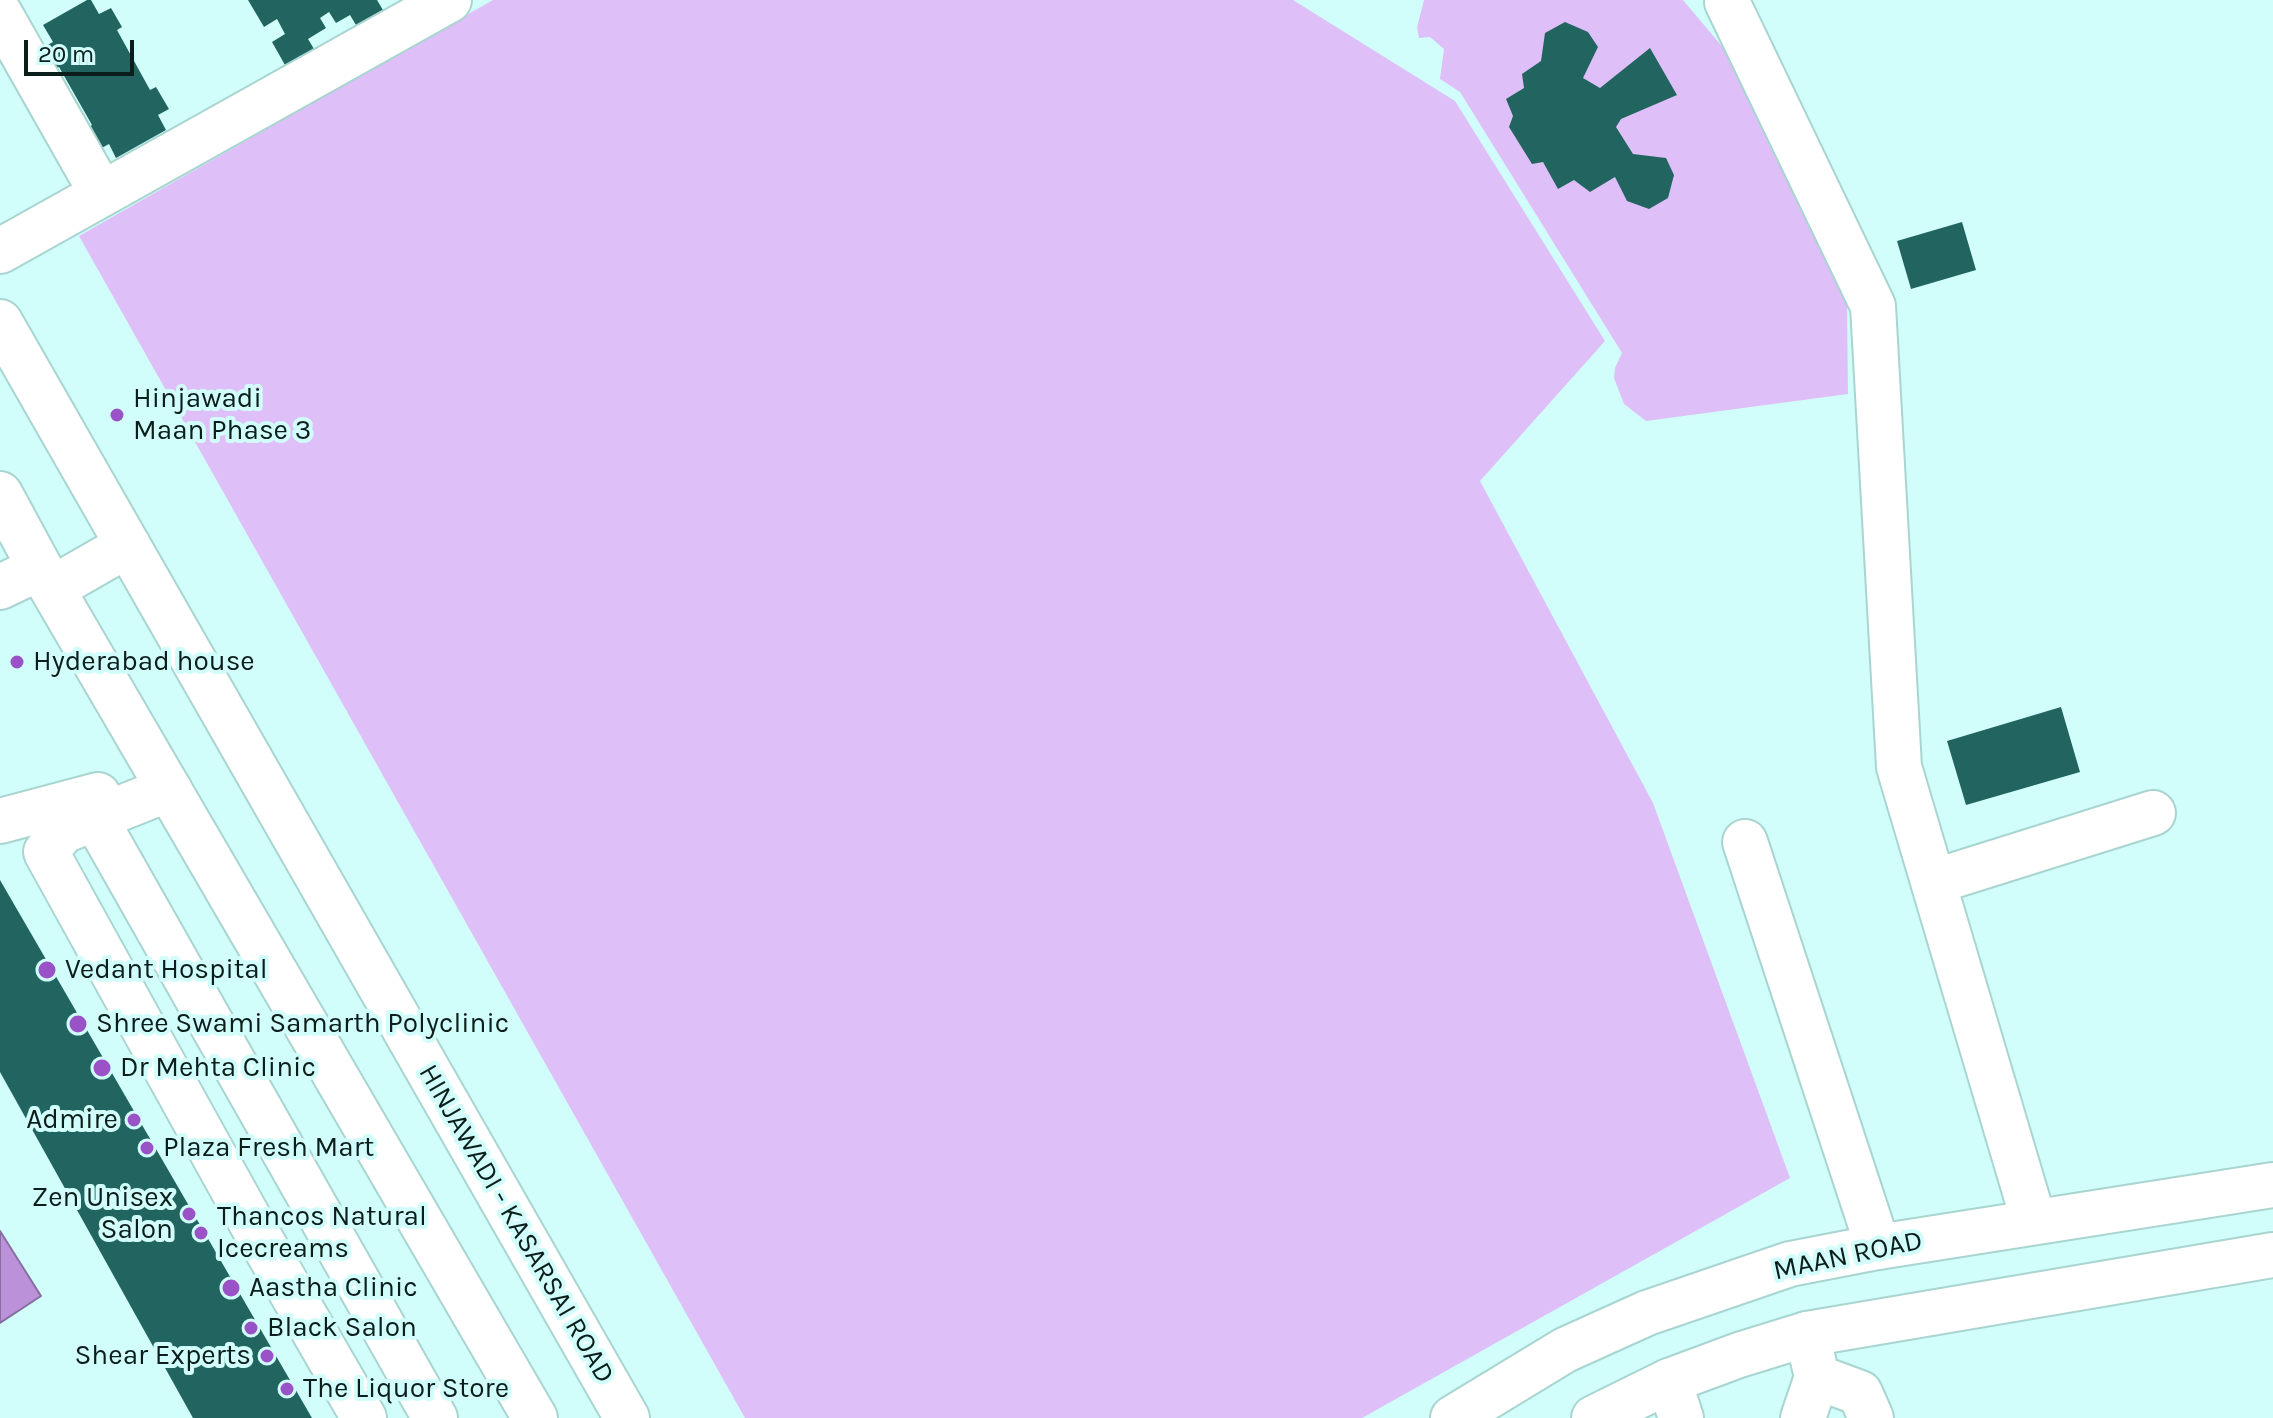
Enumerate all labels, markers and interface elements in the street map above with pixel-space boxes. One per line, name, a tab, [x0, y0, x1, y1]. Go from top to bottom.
scale bar	[28, 24, 138, 74]
text: 20 m	[38, 40, 94, 68]
place label: Hinjawadi Maan Phase 3	[133, 382, 311, 448]
marker: Hinjawadi Maan Phase 3	[108, 406, 126, 424]
place label: Hyderabad house	[33, 645, 255, 679]
marker: Hyderabad house	[8, 653, 26, 671]
place label: Vedant Hospital	[65, 953, 268, 987]
marker: Vedant Hospital	[36, 959, 58, 981]
place label: Shree Swami Samarth Polyclinic	[96, 1007, 509, 1041]
marker: Shree Swami Samarth Polyclinic	[67, 1013, 89, 1035]
place label: Dr Mehta Clinic	[120, 1051, 316, 1085]
marker: Dr Mehta Clinic	[91, 1057, 113, 1079]
street label: HINJAWADI - KASARSAI ROAD	[411, 1059, 621, 1389]
place label: Admire	[26, 1103, 118, 1137]
marker: Admire	[125, 1111, 143, 1129]
place label: Plaza Fresh Mart	[163, 1131, 374, 1165]
marker: Plaza Fresh Mart	[138, 1139, 156, 1157]
place label: Zen Unisex Salon	[32, 1181, 173, 1247]
place label: Thancos Natural Icecreams	[217, 1200, 427, 1266]
marker: Zen Unisex Salon	[180, 1205, 198, 1223]
marker: Thancos Natural Icecreams	[192, 1224, 210, 1242]
street label: MAAN ROAD	[1770, 1224, 1926, 1288]
place label: Aastha Clinic	[249, 1271, 418, 1305]
marker: Aastha Clinic	[220, 1277, 242, 1299]
place label: Black Salon	[267, 1311, 417, 1345]
marker: Black Salon	[242, 1319, 260, 1337]
place label: Shear Experts	[74, 1339, 251, 1373]
marker: Shear Experts	[258, 1347, 276, 1365]
place label: The Liquor Store	[303, 1372, 509, 1406]
marker: The Liquor Store	[278, 1380, 296, 1398]

